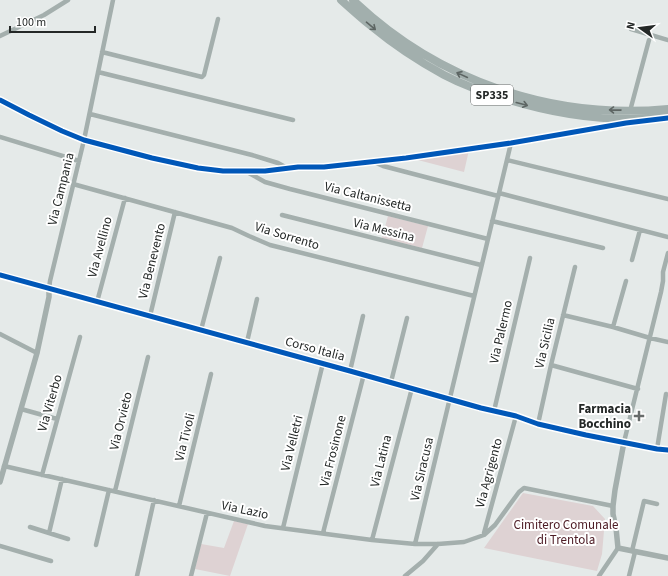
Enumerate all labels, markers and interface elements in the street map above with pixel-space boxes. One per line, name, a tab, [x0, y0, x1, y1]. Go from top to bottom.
scale bar	[10, 8, 95, 34]
north arrow	[620, 8, 660, 48]
text: 100 m	[16, 14, 46, 31]
text: N	[623, 20, 639, 31]
one-way arrow	[365, 21, 376, 30]
one-way arrow	[457, 71, 469, 78]
road number: SP335	[471, 85, 513, 105]
one-way arrow	[515, 101, 528, 108]
one-way arrow	[609, 107, 622, 114]
street label: Via Campania	[43, 151, 79, 227]
street label: Via Caltanissetta	[322, 177, 414, 217]
street label: Via Messina	[351, 214, 417, 246]
street label: Via Avellino	[83, 215, 117, 279]
street label: Via Sorrento	[252, 218, 322, 254]
street label: Via Benevento	[134, 221, 170, 301]
street label: Via Palermo	[485, 299, 517, 365]
street label: Via Sicilia	[530, 316, 560, 370]
street label: Corso Italia	[283, 332, 347, 366]
street label: Via Viterbo	[33, 372, 67, 434]
street label: Via Orvieto	[105, 390, 137, 452]
place label: Farmacia Bocchino	[578, 400, 631, 433]
street label: Via Tivoli	[170, 411, 200, 463]
marker: Farmacia Bocchino	[634, 411, 644, 421]
street label: Via Velletri	[276, 413, 308, 473]
street label: Via Frosinone	[315, 413, 351, 489]
street label: Via Latina	[366, 433, 396, 489]
street label: Via Siracusa	[406, 435, 438, 503]
street label: Via Agrigento	[471, 436, 507, 510]
street label: Via Lazio	[220, 496, 270, 524]
park label: Cimitero Comunale di Trentola	[513, 516, 619, 549]

